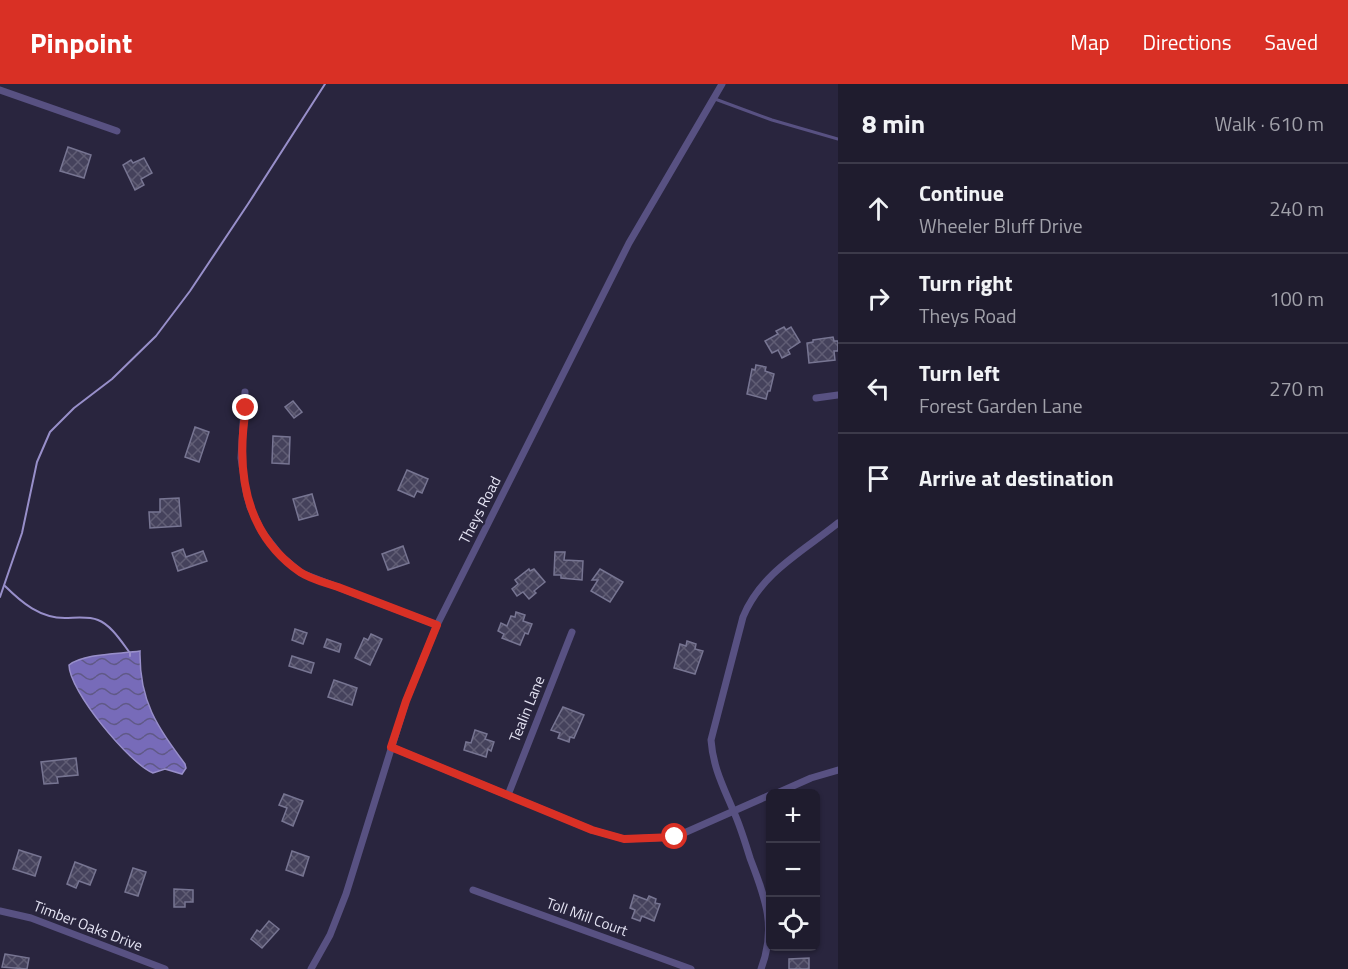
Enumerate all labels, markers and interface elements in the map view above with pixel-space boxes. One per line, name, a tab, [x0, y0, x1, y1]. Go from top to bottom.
text: Pinpoint	[30, 21, 132, 64]
text: Map	[1070, 26, 1110, 58]
text: Directions	[1143, 26, 1232, 58]
text: Saved	[1265, 26, 1318, 58]
text: 8 min	[862, 104, 925, 143]
text: Walk · 610 m	[1215, 108, 1324, 139]
text: Continue	[919, 176, 1004, 210]
icon: ahead	[862, 192, 895, 225]
text: 240 m	[1269, 193, 1324, 224]
text: Wheeler Bluff Drive	[919, 210, 1083, 241]
text: Turn right	[919, 266, 1013, 300]
icon: right	[862, 282, 895, 315]
text: 100 m	[1269, 283, 1324, 314]
text: Theys Road	[919, 300, 1017, 331]
text: Turn left	[919, 356, 1000, 390]
icon: left	[862, 372, 895, 405]
text: 270 m	[1269, 373, 1324, 404]
text: Forest Garden Lane	[919, 390, 1083, 421]
route end	[232, 394, 258, 420]
text: Arrive at destination	[919, 461, 1114, 495]
icon: arrive	[862, 462, 895, 495]
street label: Theys Road	[453, 472, 506, 548]
street label: Tealin Lane	[503, 672, 550, 746]
map controls	[766, 789, 820, 951]
button: +	[766, 789, 820, 843]
route start	[661, 823, 687, 849]
button: −	[766, 843, 820, 897]
street label: Toll Mill Court	[543, 891, 632, 942]
street label: Timber Oaks Drive	[30, 894, 146, 957]
button: locate	[766, 897, 820, 951]

